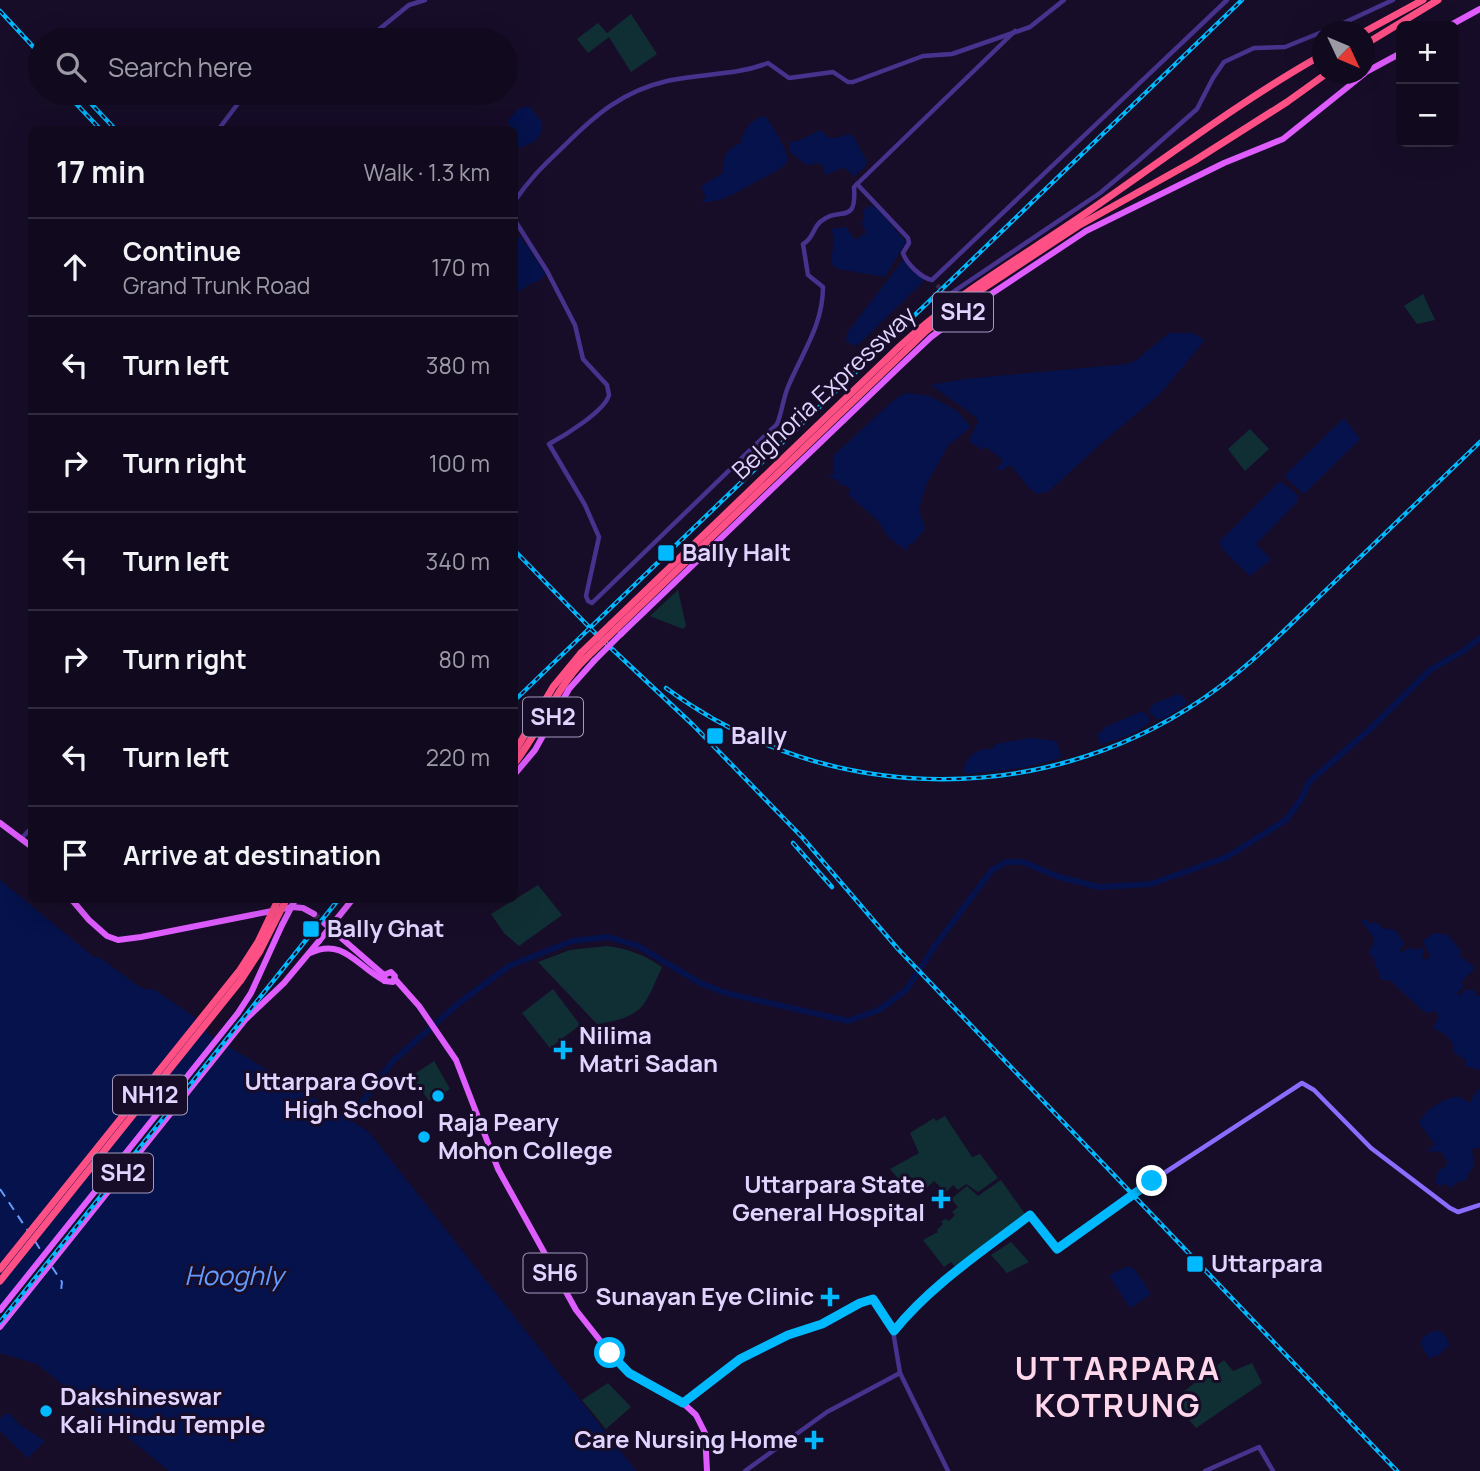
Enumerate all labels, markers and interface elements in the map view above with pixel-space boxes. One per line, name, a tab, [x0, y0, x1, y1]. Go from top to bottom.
north arrow	[1312, 21, 1375, 84]
map controls	[1396, 21, 1459, 147]
button: +	[1396, 21, 1459, 84]
search box	[28, 28, 518, 105]
icon: search	[52, 48, 90, 86]
text: Search here	[108, 49, 253, 85]
button: −	[1396, 84, 1459, 147]
text: 17 min	[56, 151, 145, 192]
text: Walk · 1.3 km	[363, 156, 490, 188]
text: Continue	[123, 233, 241, 269]
icon: ahead	[56, 248, 94, 286]
text: 170 m	[431, 251, 490, 283]
text: Grand Trunk Road	[123, 269, 310, 301]
road number: SH2	[933, 292, 993, 332]
street label: Belghoria Expressway	[724, 298, 922, 486]
icon: left	[56, 346, 94, 384]
text: Turn left	[123, 347, 230, 383]
text: 380 m	[426, 349, 490, 381]
icon: right	[56, 444, 94, 482]
text: Turn right	[123, 445, 247, 481]
text: 100 m	[429, 447, 490, 479]
place label: Bally Halt	[682, 535, 791, 568]
icon: left	[56, 542, 94, 580]
text: Turn left	[123, 543, 230, 579]
marker: Bally Halt	[656, 543, 676, 563]
text: 340 m	[426, 545, 490, 577]
icon: right	[56, 640, 94, 678]
text: Turn right	[123, 641, 247, 677]
text: 80 m	[439, 643, 490, 675]
road number: SH2	[523, 698, 583, 736]
place label: Bally	[731, 718, 787, 751]
marker: Bally	[705, 726, 725, 746]
icon: left	[56, 738, 94, 776]
text: Turn left	[123, 739, 230, 775]
text: 220 m	[426, 741, 490, 773]
icon: arrive	[56, 836, 94, 874]
text: Arrive at destination	[123, 837, 381, 873]
place label: Bally Ghat	[327, 911, 444, 944]
marker: Bally Ghat	[301, 919, 321, 939]
place label: Nilima Matri Sadan	[579, 1018, 718, 1079]
marker: Nilima Matri Sadan	[553, 1040, 573, 1060]
place label: Uttarpara Govt. High School	[245, 1064, 424, 1125]
road number: NH12	[113, 1076, 187, 1114]
marker: Uttarpara Govt. High School	[430, 1088, 446, 1104]
place label: Raja Peary Mohon College	[438, 1105, 613, 1166]
marker: Raja Peary Mohon College	[416, 1129, 432, 1145]
road number: SH2	[93, 1154, 153, 1192]
route end	[1136, 1165, 1167, 1196]
place label: Uttarpara State General Hospital	[732, 1167, 925, 1228]
marker: Uttarpara State General Hospital	[931, 1189, 951, 1209]
place label: Uttarpara	[1211, 1246, 1323, 1279]
road number: SH6	[524, 1254, 586, 1292]
marker: Uttarpara	[1185, 1254, 1205, 1274]
water label: Hooghly	[184, 1257, 287, 1293]
place label: Sunayan Eye Clinic	[596, 1279, 814, 1312]
marker: Sunayan Eye Clinic	[820, 1287, 840, 1307]
route start	[594, 1337, 625, 1368]
district label: UTTARPARA KOTRUNG	[1015, 1346, 1221, 1427]
place label: Dakshineswar Kali Hindu Temple	[60, 1379, 265, 1440]
marker: Dakshineswar Kali Hindu Temple	[38, 1403, 54, 1419]
place label: Care Nursing Home	[574, 1422, 798, 1455]
marker: Care Nursing Home	[804, 1430, 824, 1450]

